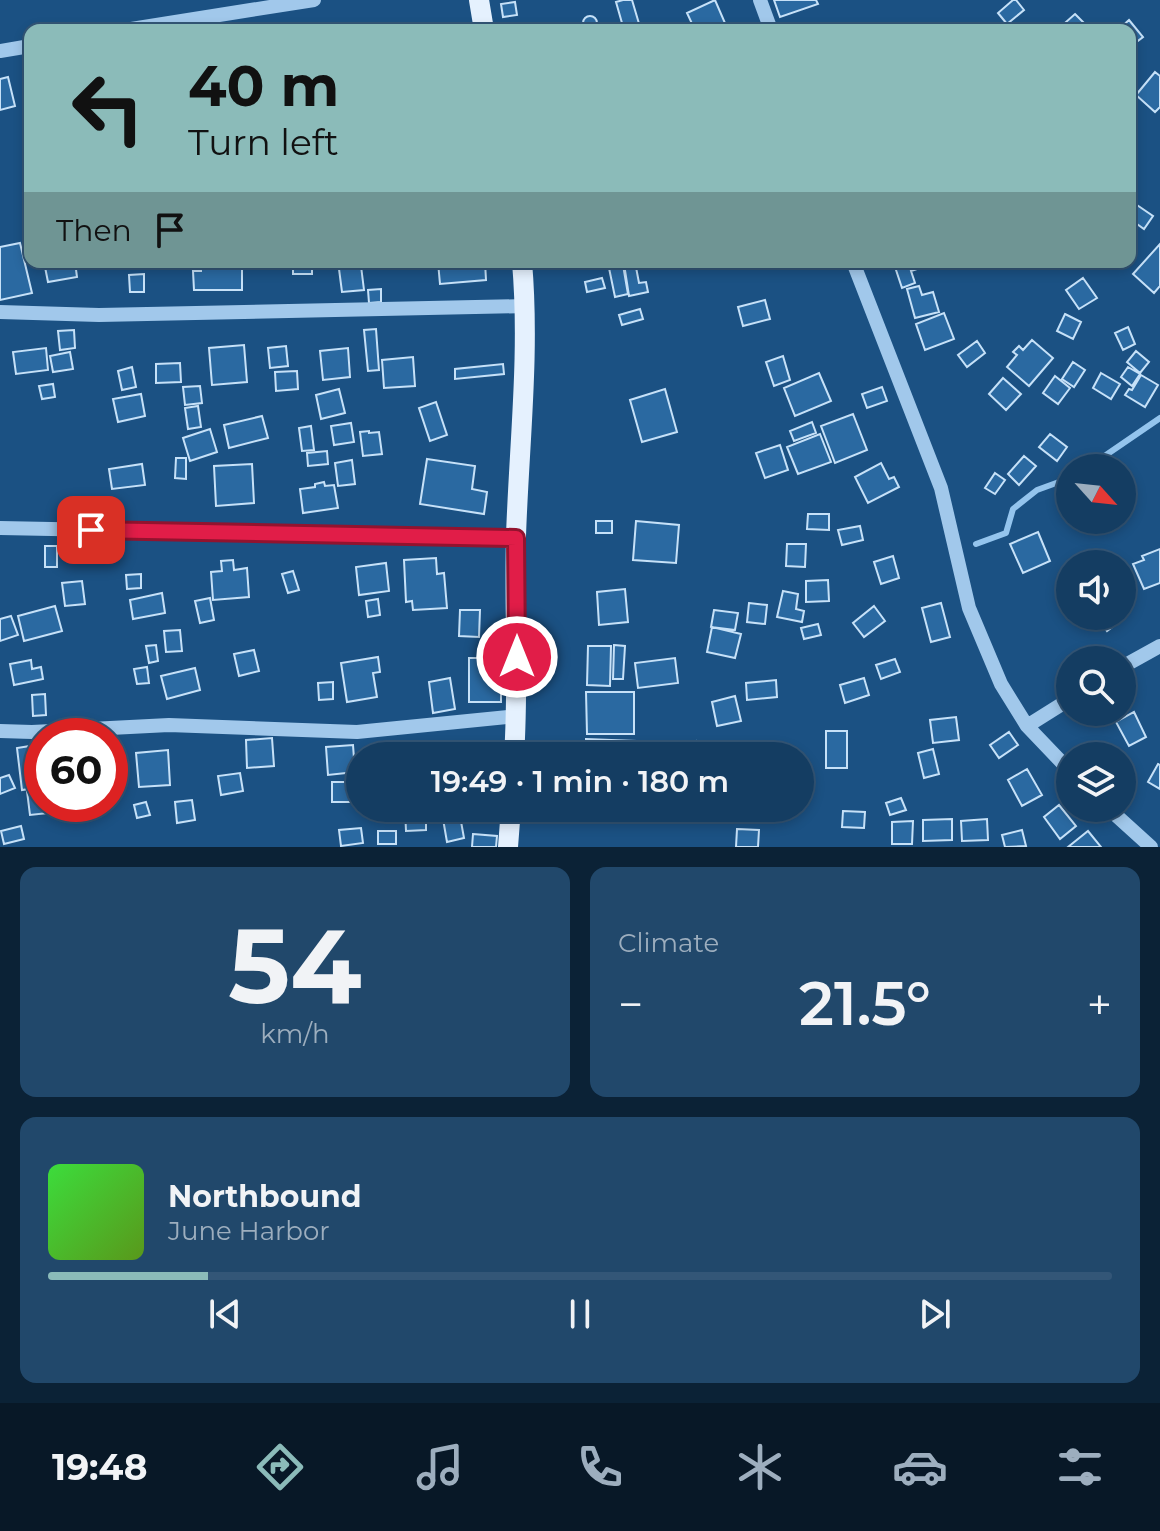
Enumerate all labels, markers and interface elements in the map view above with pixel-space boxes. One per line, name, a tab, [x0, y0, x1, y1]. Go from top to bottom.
text: 40 m	[188, 52, 339, 120]
icon: left	[56, 56, 160, 160]
text: Turn left	[188, 120, 339, 164]
icon: arrive	[148, 208, 192, 252]
text: Then	[56, 212, 132, 249]
north arrow	[1056, 454, 1136, 534]
map controls	[1056, 454, 1136, 822]
pin	[57, 496, 125, 564]
icon: arrive	[69, 508, 113, 552]
button: sound	[1056, 550, 1136, 630]
position arrow	[475, 615, 559, 699]
button: search	[1056, 646, 1136, 726]
speed limit sign: 60	[24, 718, 128, 822]
button: layers	[1056, 742, 1136, 822]
text: 19:49 · 1 min · 180 m	[431, 763, 729, 800]
text: 54	[228, 902, 362, 1029]
text: Climate	[618, 927, 719, 959]
text: 21.5°	[799, 967, 931, 1040]
text: −	[618, 977, 643, 1031]
text: +	[1087, 977, 1112, 1031]
text: km/h	[260, 1018, 330, 1050]
text: Northbound	[168, 1178, 362, 1215]
text: June Harbor	[168, 1215, 330, 1247]
icon: previous	[203, 1292, 247, 1336]
icon: pause	[558, 1292, 602, 1336]
icon: next	[913, 1292, 957, 1336]
icon: directions	[252, 1439, 308, 1495]
icon: music	[412, 1439, 468, 1495]
icon: phone	[572, 1439, 628, 1495]
icon: climate	[732, 1439, 788, 1495]
icon: car	[892, 1439, 948, 1495]
icon: filters	[1052, 1439, 1108, 1495]
text: 19:48	[52, 1445, 147, 1489]

